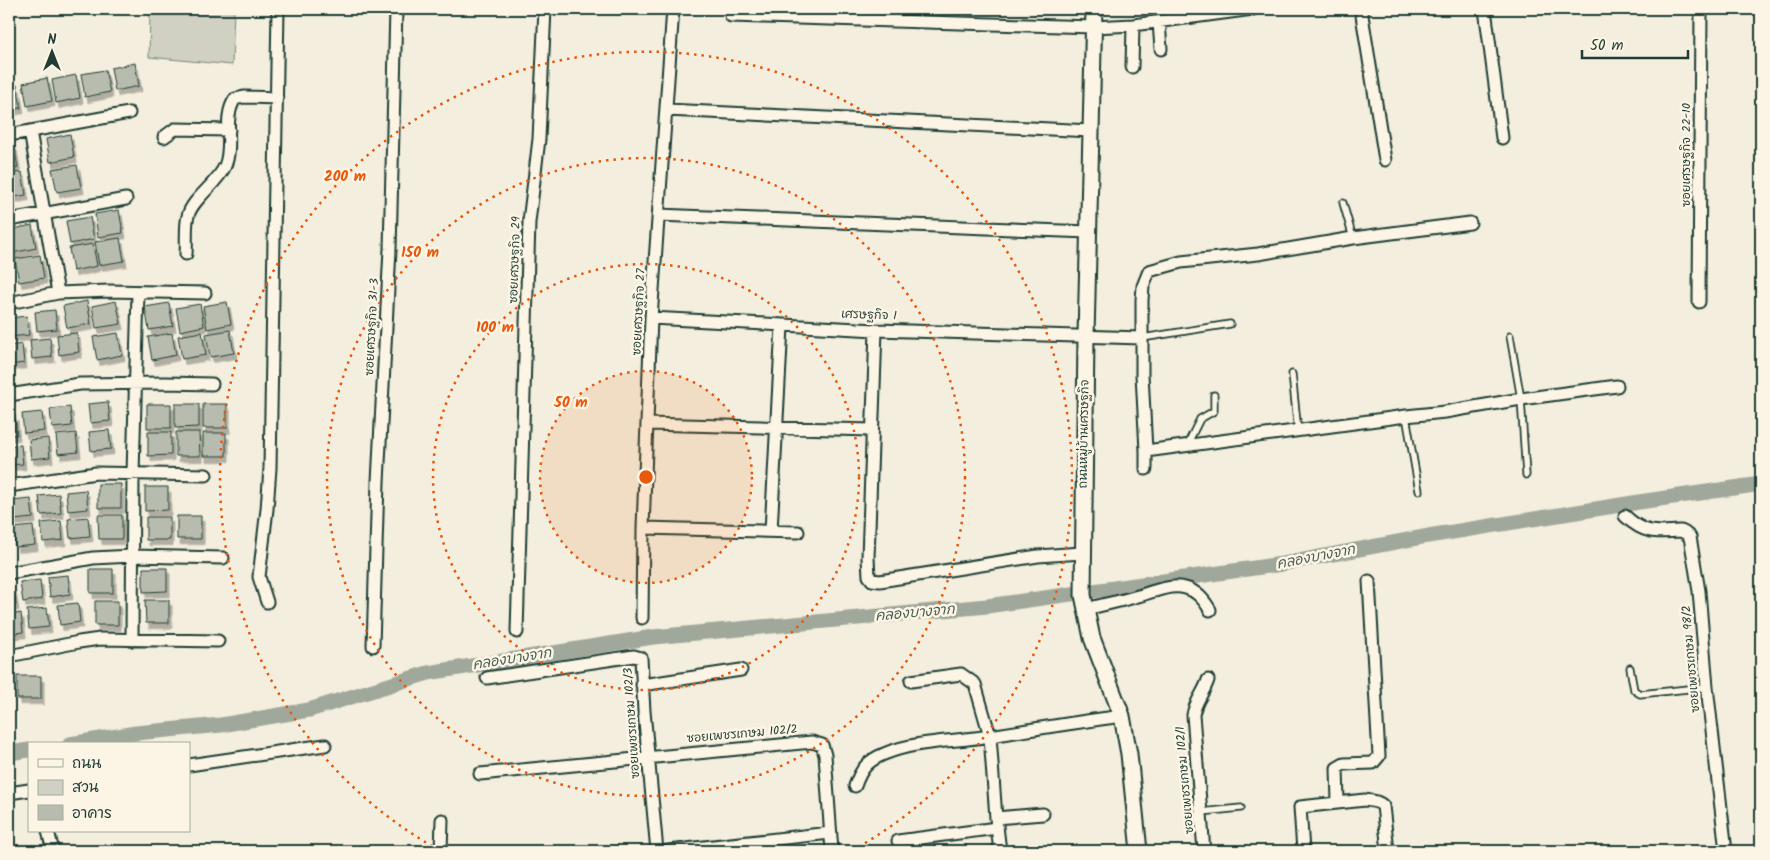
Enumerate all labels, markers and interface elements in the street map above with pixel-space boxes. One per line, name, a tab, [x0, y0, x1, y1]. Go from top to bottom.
north arrow	[28, 28, 78, 78]
scale bar	[1582, 28, 1689, 60]
text: N	[48, 29, 57, 51]
text: 50 m	[1590, 34, 1624, 58]
street label: ซอยเศรษฐกิจ 22-10	[1677, 103, 1696, 207]
text: 200 m	[324, 165, 366, 189]
street label: ซอยเศรษฐกิจ 29	[504, 216, 526, 304]
text: 150 m	[401, 241, 439, 265]
street label: ซอยเศรษฐกิจ 27	[627, 268, 651, 356]
street label: ซอยเศรษฐกิจ 31-3	[360, 278, 384, 376]
street label: เศรษฐกิจ 1	[841, 305, 898, 325]
text: 100 m	[476, 316, 514, 340]
street label: ถนนหมู่บ้านเศรษฐกิจ	[1074, 379, 1094, 489]
text: 50 m	[553, 391, 588, 415]
centre of rings	[637, 468, 655, 486]
water label: คลองบางจาก	[1275, 538, 1358, 575]
water label: คลองบางจาก	[875, 598, 956, 627]
street label: ซอยเพชรเกษม 98/2	[1677, 605, 1705, 713]
water label: คลองบางจาก	[471, 642, 554, 676]
street label: ซอยเพชรเกษม 102/3	[619, 667, 645, 779]
street label: ซอยเพชรเกษม 102/2	[686, 720, 798, 748]
street label: ซอยเพชรเกษม 102/1	[1171, 725, 1199, 835]
legend	[28, 742, 190, 832]
text: ถนน	[72, 752, 101, 776]
text: สวน	[72, 776, 99, 800]
text: อาคาร	[72, 802, 112, 826]

